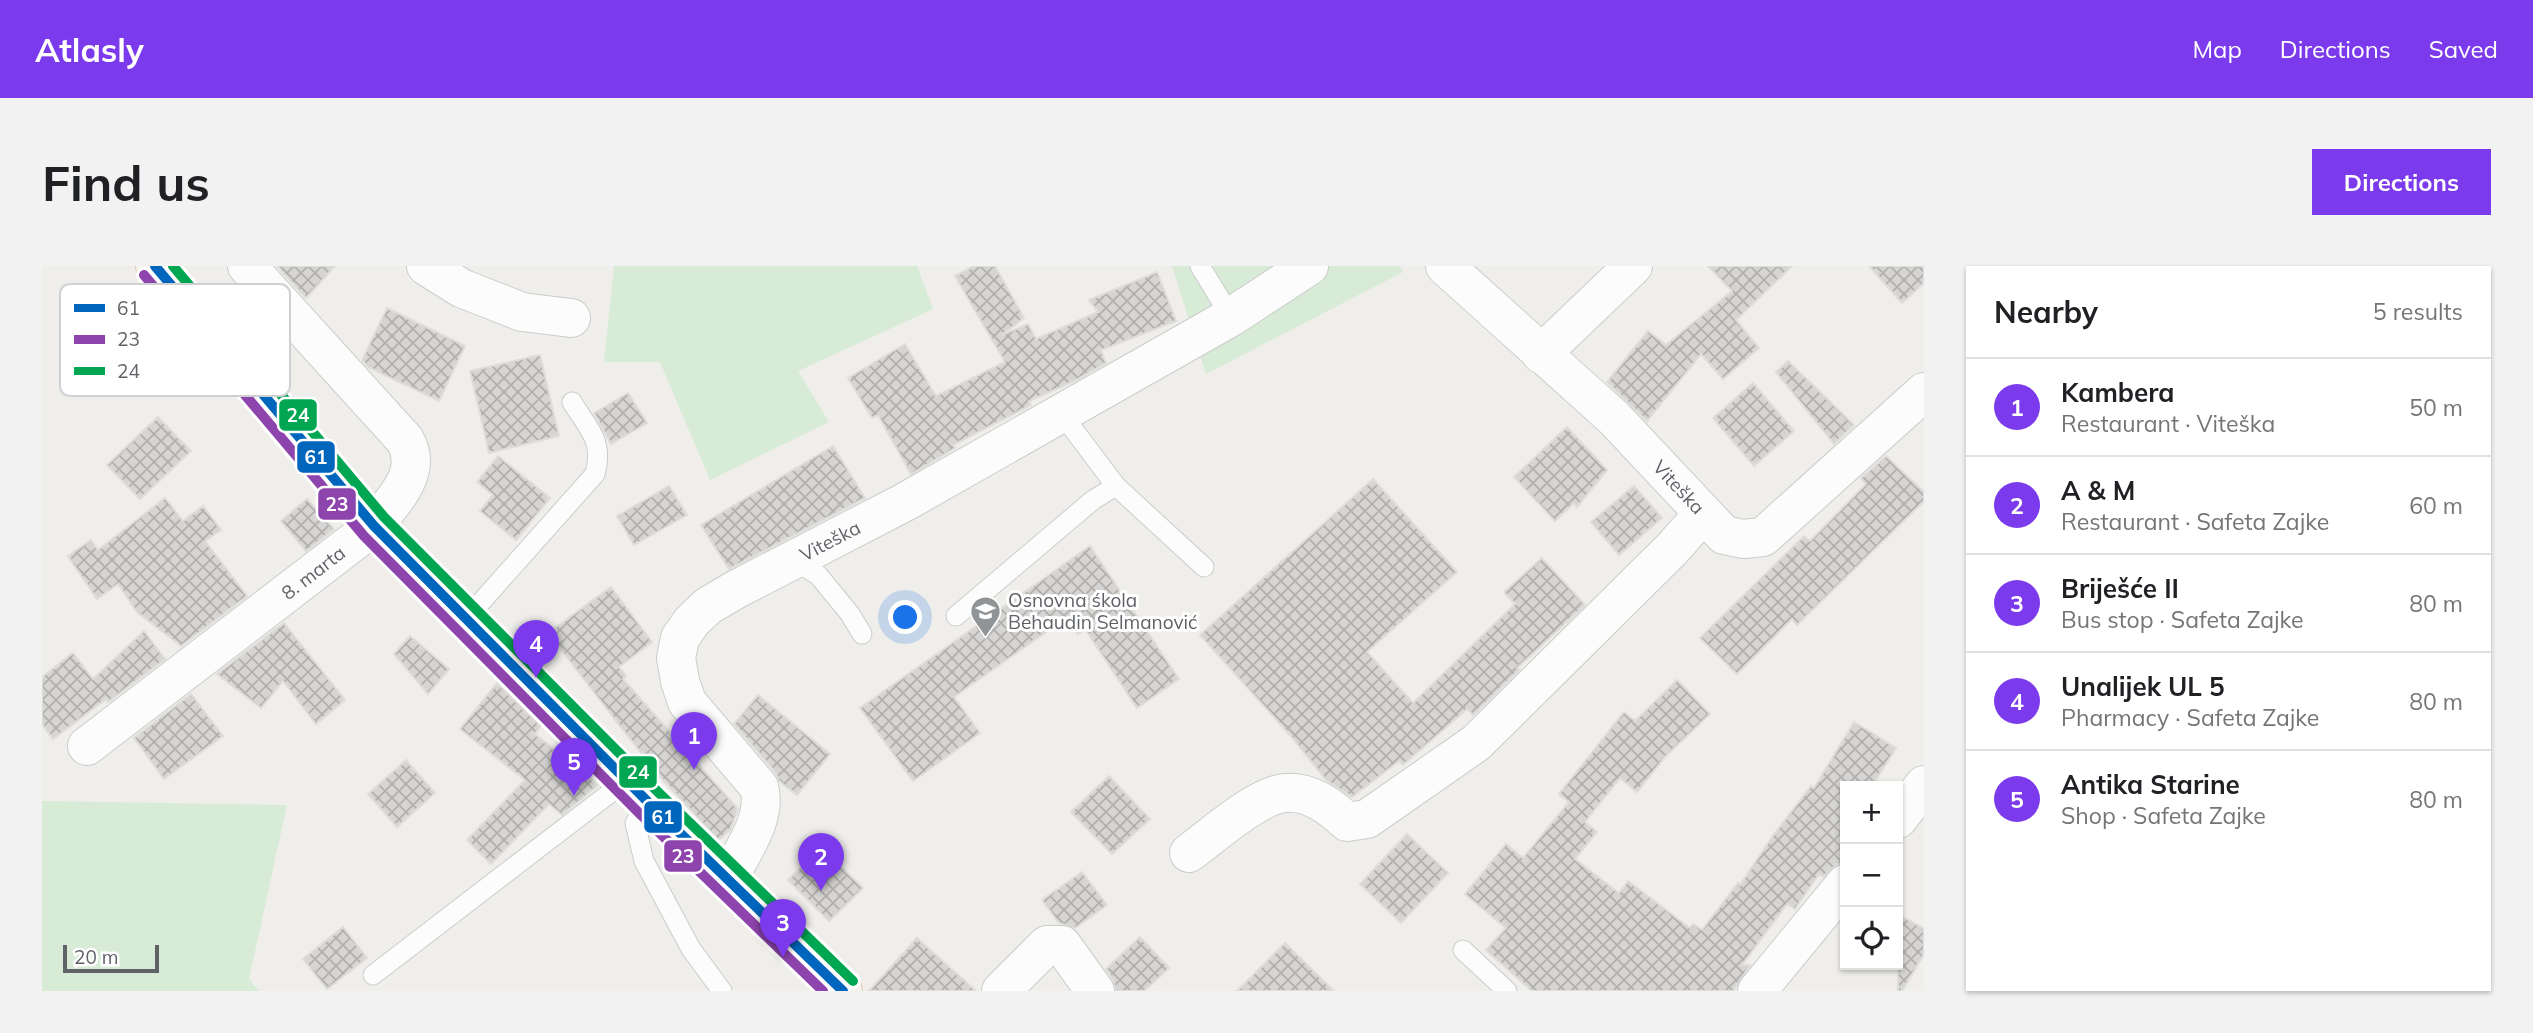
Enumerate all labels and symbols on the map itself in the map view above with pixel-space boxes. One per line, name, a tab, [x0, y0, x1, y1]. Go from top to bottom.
legend	[60, 284, 290, 396]
text: 61	[117, 296, 140, 320]
text: 23	[117, 327, 140, 351]
text: 24	[117, 359, 140, 383]
line badge: 24	[278, 398, 318, 432]
text: 24	[287, 403, 310, 427]
line badge: 61	[296, 440, 336, 474]
text: 61	[305, 445, 327, 469]
street label: Viteška	[1648, 455, 1710, 519]
line badge: 23	[317, 487, 357, 521]
text: 23	[326, 492, 348, 516]
street label: Viteška	[796, 515, 865, 566]
street label: 8. marta	[276, 540, 350, 605]
place label: Osnovna śkola Behaudin Selmanović	[1008, 588, 1197, 634]
school or university icon: Osnovna śkola Behaudin Selmanović	[968, 594, 1002, 638]
your location	[888, 600, 922, 634]
pin: 4	[513, 620, 559, 678]
pin: 1	[671, 712, 717, 770]
pin: 5	[551, 738, 597, 796]
line badge: 24	[618, 755, 658, 789]
text: 24	[627, 760, 650, 784]
line badge: 61	[643, 800, 683, 834]
text: 61	[652, 805, 674, 829]
pin: 2	[798, 833, 844, 891]
line badge: 23	[663, 839, 703, 873]
text: 23	[672, 844, 694, 868]
pin: 3	[760, 899, 806, 957]
scale bar	[63, 942, 159, 974]

